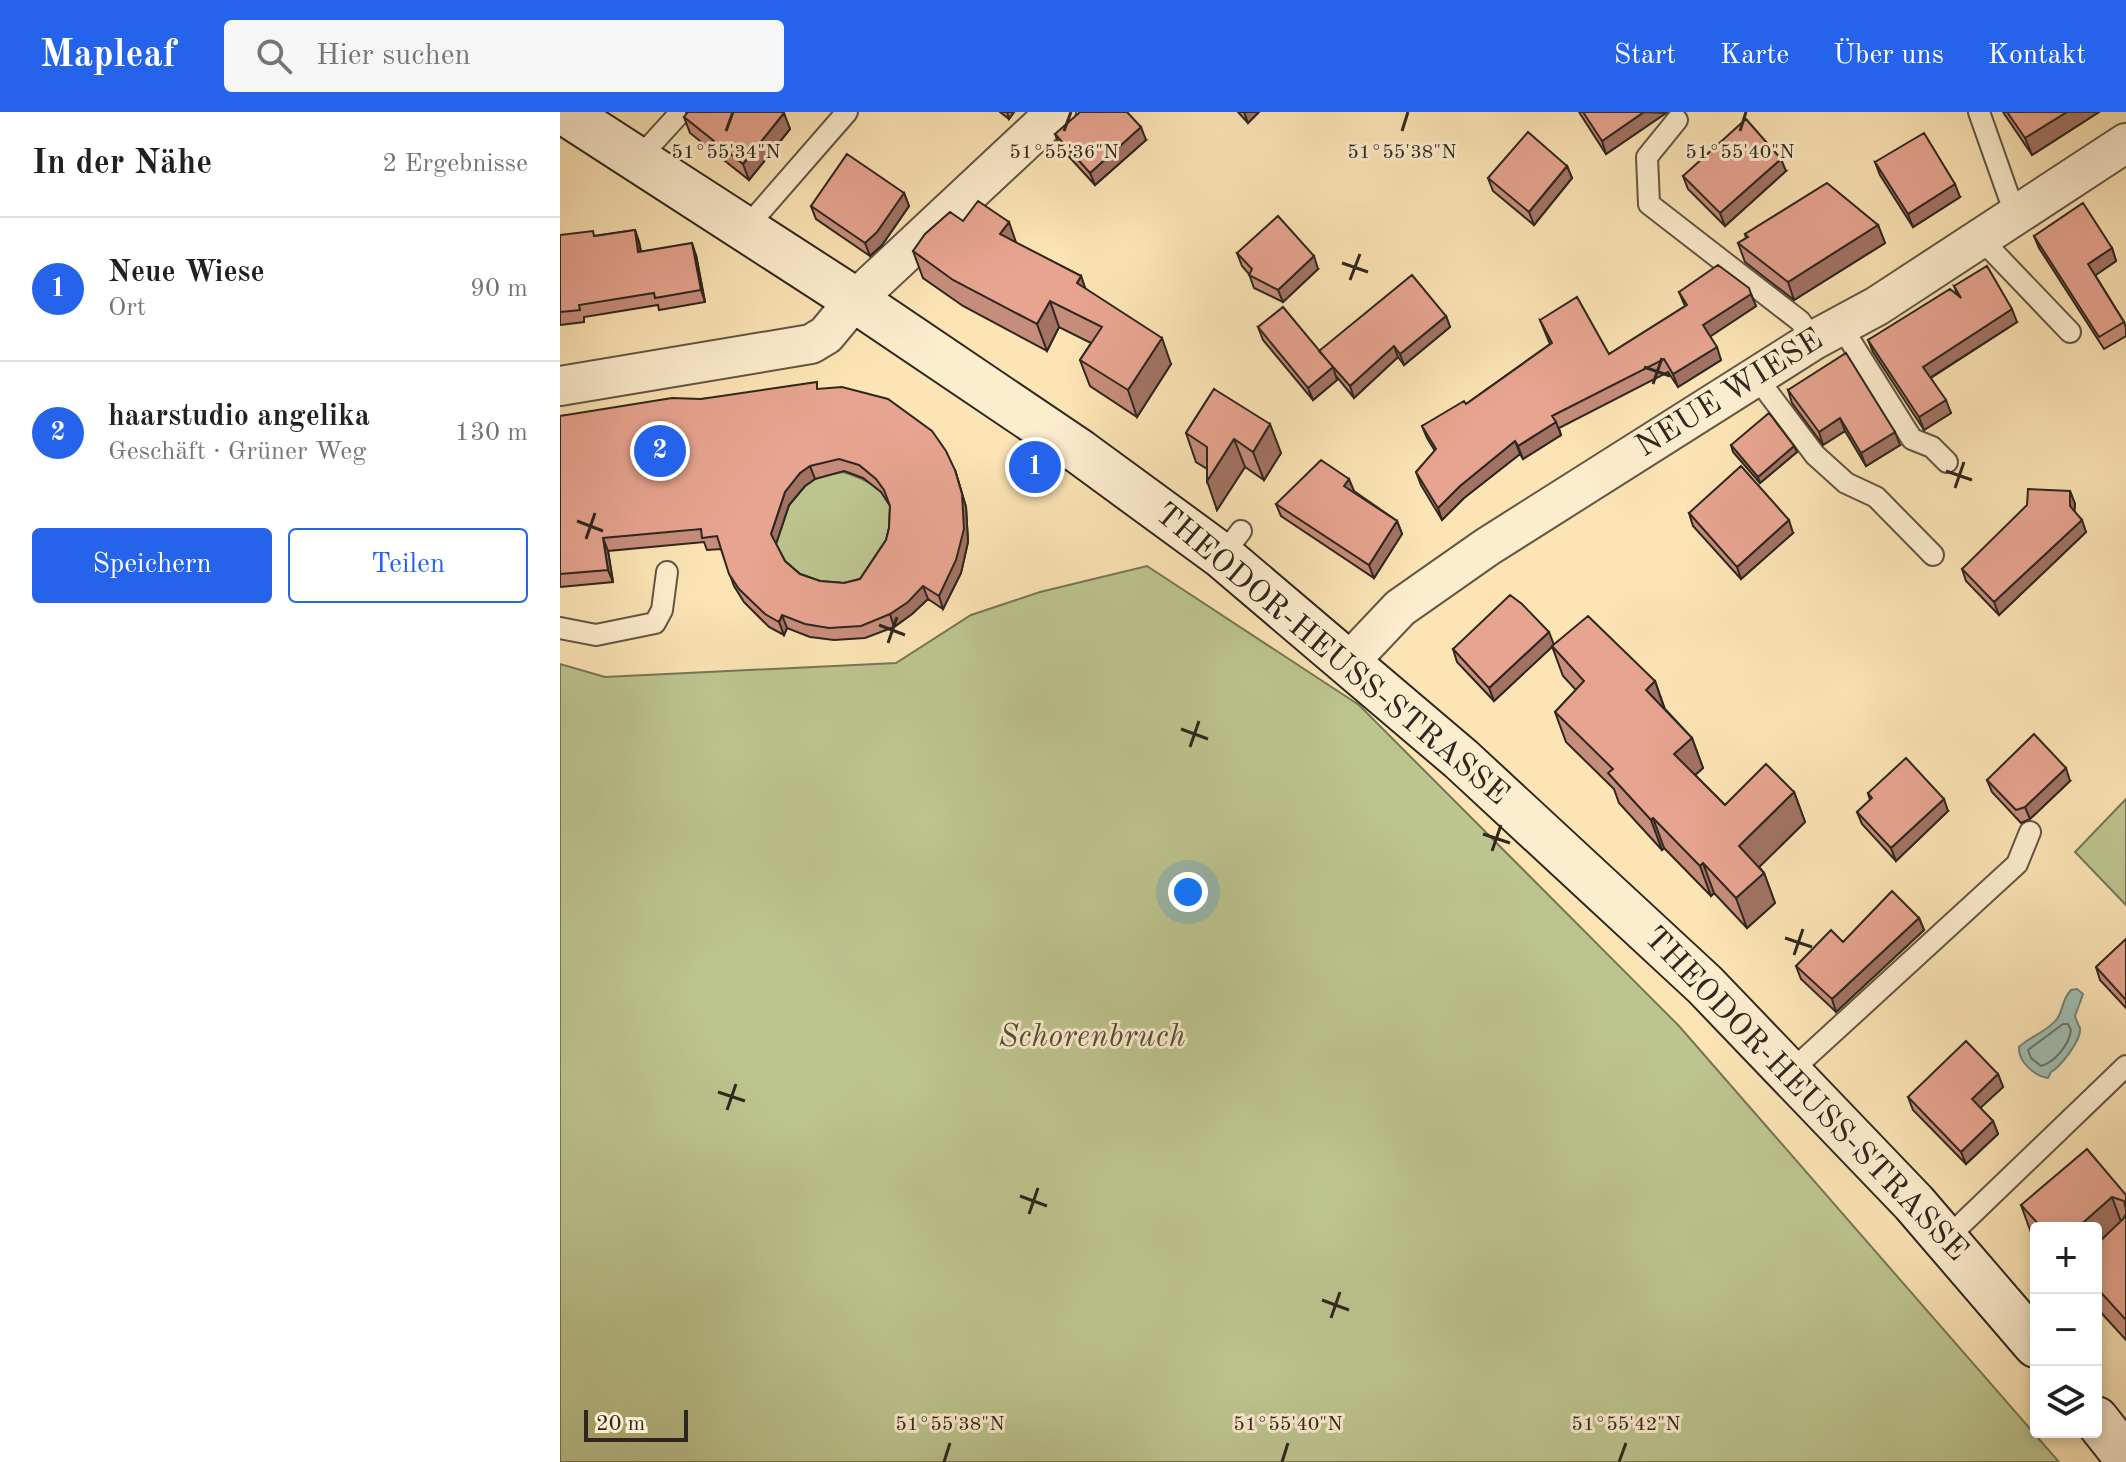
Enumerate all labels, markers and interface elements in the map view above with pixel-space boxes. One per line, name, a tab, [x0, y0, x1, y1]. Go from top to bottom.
search box	[224, 20, 784, 92]
icon: search	[252, 34, 296, 78]
text: Mapleaf	[40, 37, 176, 75]
text: Hier suchen	[316, 41, 471, 71]
text: Start	[1614, 42, 1676, 70]
text: Karte	[1720, 42, 1789, 70]
text: Über uns	[1833, 42, 1944, 70]
text: Kontakt	[1988, 42, 2086, 70]
text: 51°55'34"N	[671, 143, 781, 163]
text: 51°55'36"N	[1009, 143, 1119, 163]
text: 51°55'38"N	[1347, 143, 1457, 163]
text: 51°55'40"N	[1685, 143, 1795, 163]
text: In der Nähe	[32, 147, 212, 181]
text: 2 Ergebnisse	[382, 151, 528, 177]
text: Neue Wiese	[108, 258, 265, 288]
text: 1	[50, 276, 66, 302]
text: 90 m	[470, 276, 528, 302]
text: Ort	[108, 295, 146, 321]
street label: NEUE WIESE	[1631, 324, 1829, 464]
text: haarstudio angelika	[108, 402, 370, 432]
text: 2	[50, 420, 66, 446]
text: 130 m	[455, 420, 528, 446]
pin: 2	[634, 421, 686, 481]
pin: 1	[1009, 437, 1061, 497]
text: Geschäft · Grüner Weg	[108, 439, 366, 465]
street label: THEODOR-HEUSS-STRASSE	[1148, 498, 1514, 812]
button: Speichern	[32, 528, 272, 603]
button: Teilen	[288, 528, 528, 603]
your location	[1168, 872, 1208, 912]
street label: THEODOR-HEUSS-STRASSE	[1637, 922, 1973, 1268]
park label: Schorenbruch	[998, 1022, 1186, 1054]
map controls	[2030, 1222, 2102, 1438]
button: +	[2030, 1222, 2102, 1294]
button: −	[2030, 1294, 2102, 1366]
button: layers	[2030, 1366, 2102, 1438]
scale bar	[584, 1406, 688, 1442]
text: 20 m	[596, 1413, 645, 1435]
text: 51°55'38"N	[895, 1415, 1005, 1435]
text: 51°55'40"N	[1233, 1415, 1343, 1435]
text: 51°55'42"N	[1571, 1415, 1681, 1435]

